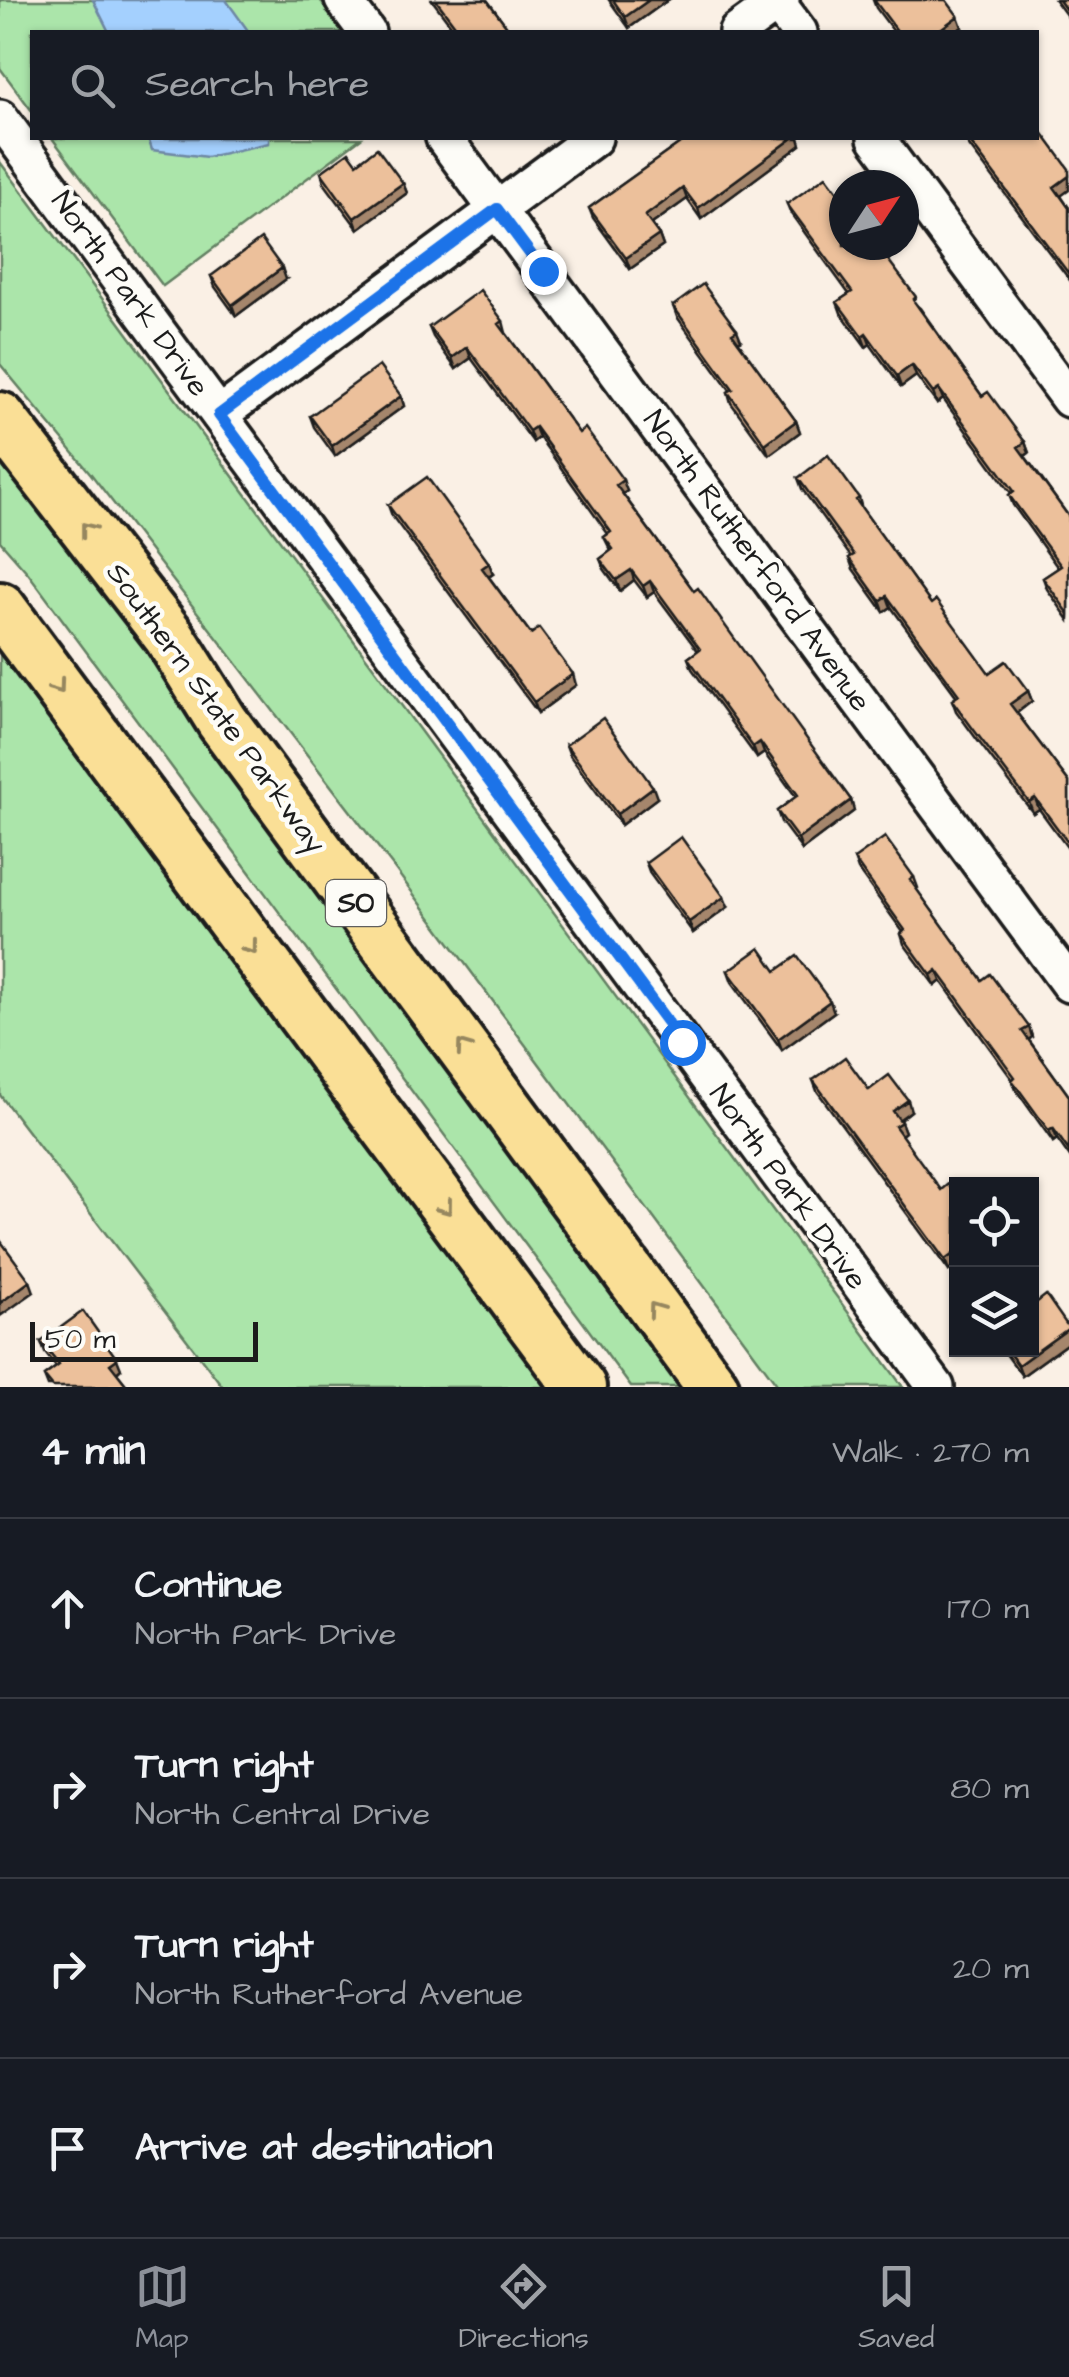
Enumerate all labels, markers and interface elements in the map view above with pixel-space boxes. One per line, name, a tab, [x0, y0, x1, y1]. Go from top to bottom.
search box	[30, 30, 1039, 140]
icon: search	[65, 58, 120, 113]
text: Search here	[145, 59, 369, 111]
north arrow	[829, 170, 919, 260]
street label: North Park Drive	[41, 183, 219, 405]
route end	[521, 249, 567, 295]
street label: North Rutherford Avenue	[633, 402, 881, 720]
one-way arrow	[81, 522, 99, 540]
street label: Southern State Parkway	[95, 554, 336, 863]
one-way arrow	[45, 675, 64, 694]
road number: SO	[326, 880, 386, 926]
one-way arrow	[240, 937, 257, 955]
route start	[660, 1020, 706, 1066]
one-way arrow	[457, 1040, 474, 1058]
street label: North Park Drive	[699, 1076, 877, 1298]
map controls	[949, 1177, 1039, 1357]
button: locate	[949, 1177, 1039, 1267]
one-way arrow	[434, 1197, 451, 1215]
button: layers	[949, 1267, 1039, 1357]
one-way arrow	[649, 1301, 668, 1320]
scale bar	[30, 1317, 258, 1362]
text: 50 m	[45, 1320, 116, 1359]
text: 4 min	[40, 1423, 145, 1481]
text: Walk · 270 m	[832, 1430, 1029, 1475]
text: Continue	[135, 1560, 282, 1612]
icon: ahead	[40, 1581, 95, 1636]
text: 170 m	[947, 1586, 1029, 1631]
text: North Park Drive	[135, 1612, 396, 1657]
text: Turn right	[135, 1740, 314, 1792]
icon: right	[40, 1761, 95, 1816]
text: 80 m	[950, 1766, 1029, 1811]
text: North Central Drive	[135, 1792, 430, 1837]
text: Turn right	[135, 1920, 314, 1972]
icon: right	[40, 1941, 95, 1996]
text: 20 m	[953, 1946, 1029, 1991]
text: North Rutherford Avenue	[135, 1972, 523, 2017]
icon: arrive	[40, 2121, 95, 2176]
text: Arrive at destination	[135, 2122, 492, 2174]
tab: Map	[135, 2259, 190, 2358]
tab: Directions	[459, 2259, 589, 2358]
tab: Saved	[858, 2259, 934, 2358]

